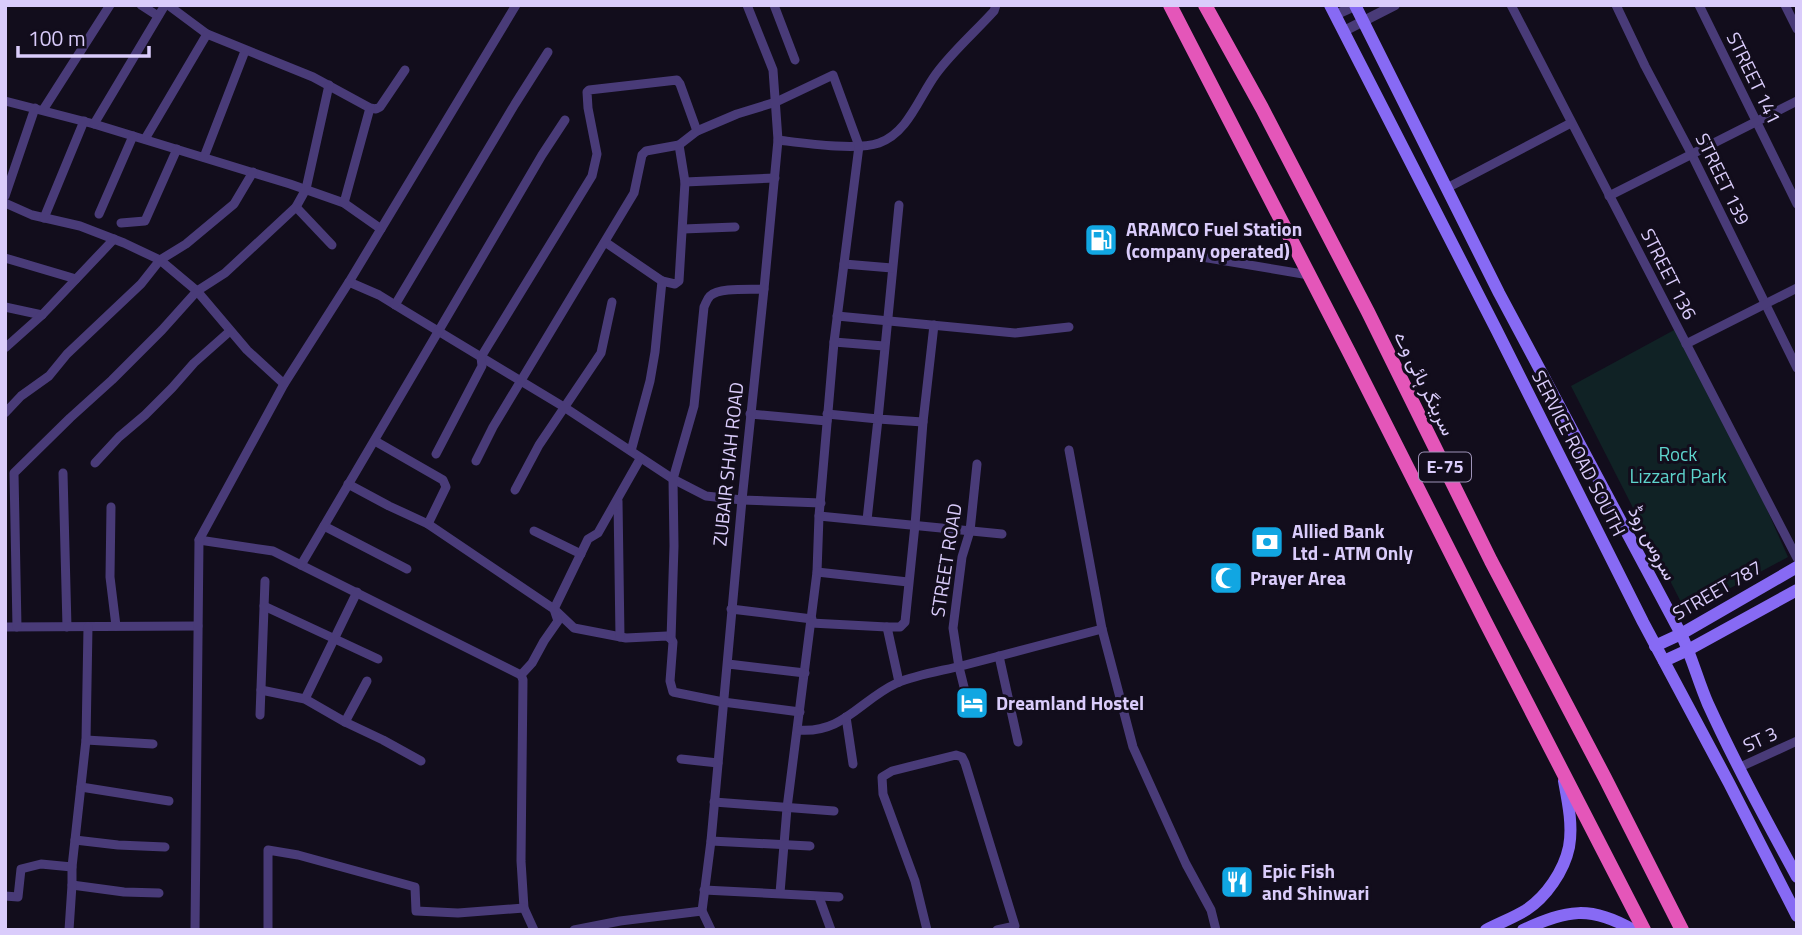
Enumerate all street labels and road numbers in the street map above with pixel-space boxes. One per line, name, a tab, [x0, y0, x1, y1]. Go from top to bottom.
street label: STREET 141	[1720, 27, 1789, 129]
street label: STREET 139	[1689, 128, 1758, 230]
street label: STREET 136	[1634, 223, 1705, 325]
street label: سرینگر ہائی وے	[1387, 325, 1463, 440]
street label: SERVICE ROAD SOUTH	[1525, 365, 1634, 541]
street label: ZUBAIR SHAH ROAD	[704, 380, 751, 547]
road number: E-75	[1419, 452, 1471, 481]
street label: سروس روڈ	[1622, 500, 1685, 585]
street label: STREET ROAD	[922, 501, 969, 619]
street label: STREET 787	[1667, 552, 1767, 627]
street label: ST 3	[1738, 718, 1782, 759]

